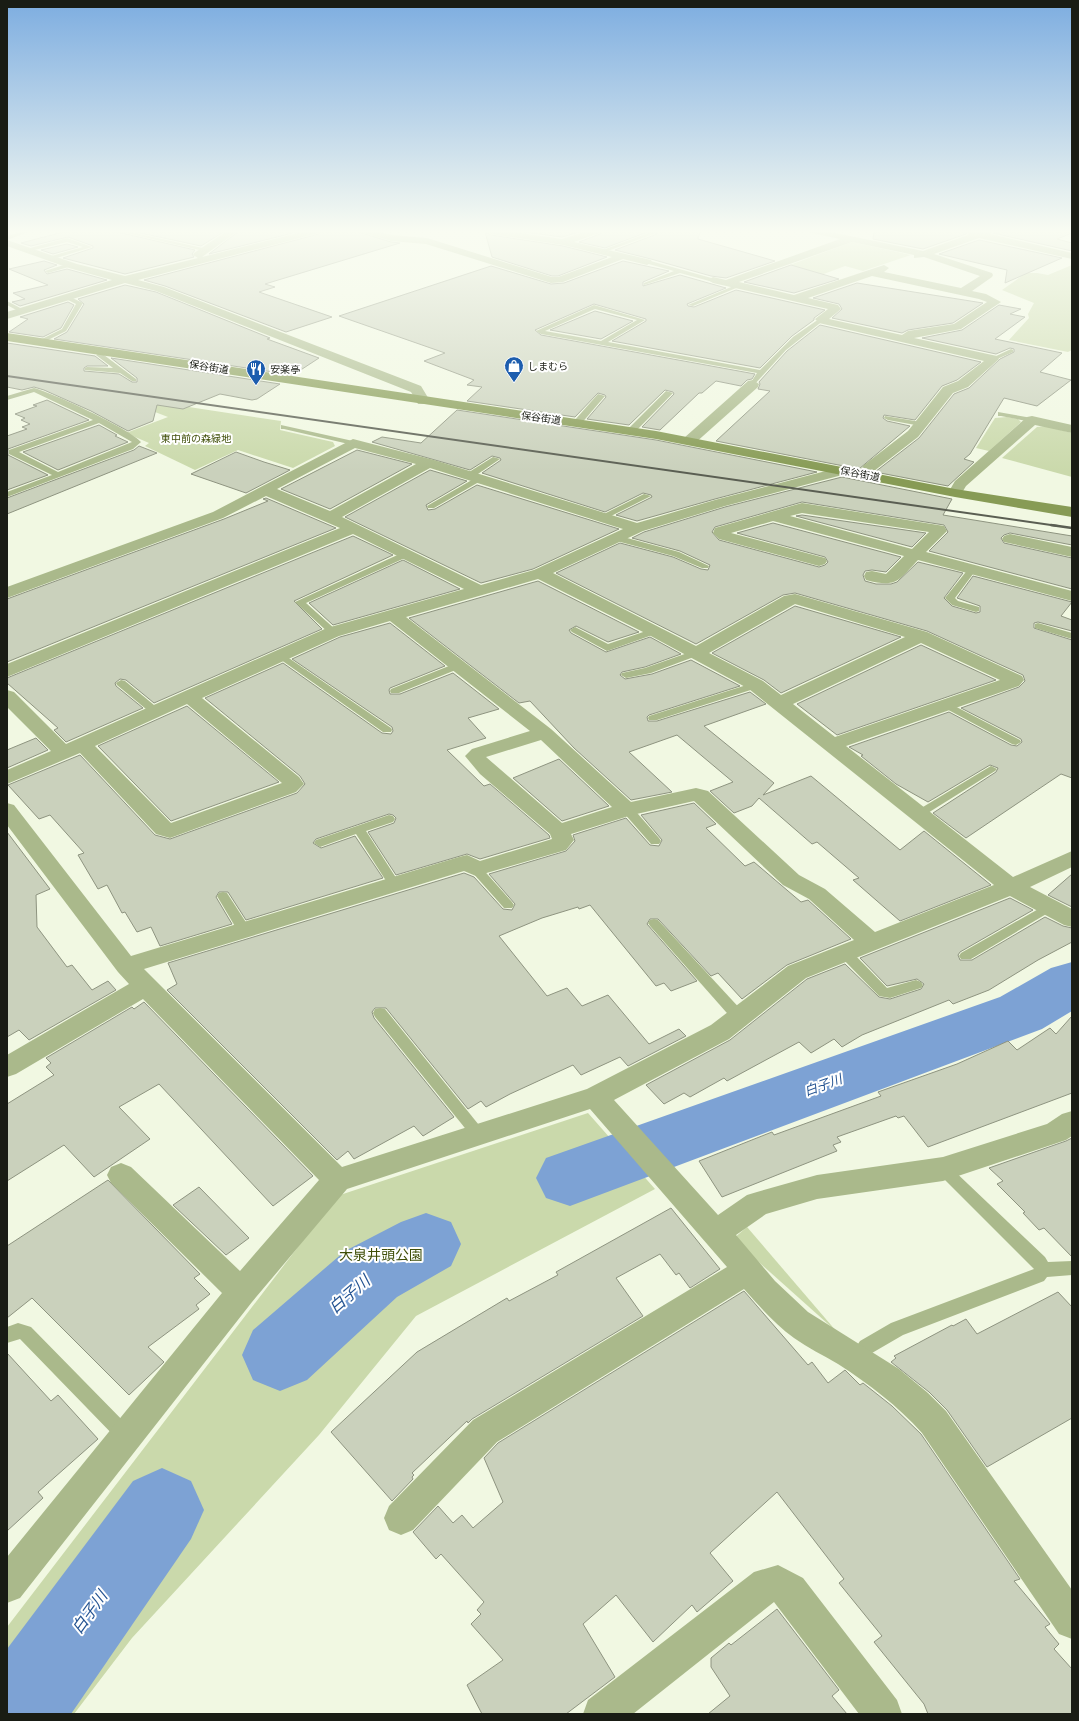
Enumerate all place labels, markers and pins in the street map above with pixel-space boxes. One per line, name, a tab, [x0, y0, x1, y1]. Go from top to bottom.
shop icon: しまむら	[503, 355, 525, 383]
restaurant icon: 安楽亭	[245, 358, 267, 386]
place label: しまむら	[528, 360, 568, 373]
place label: 安楽亭	[270, 363, 300, 376]

